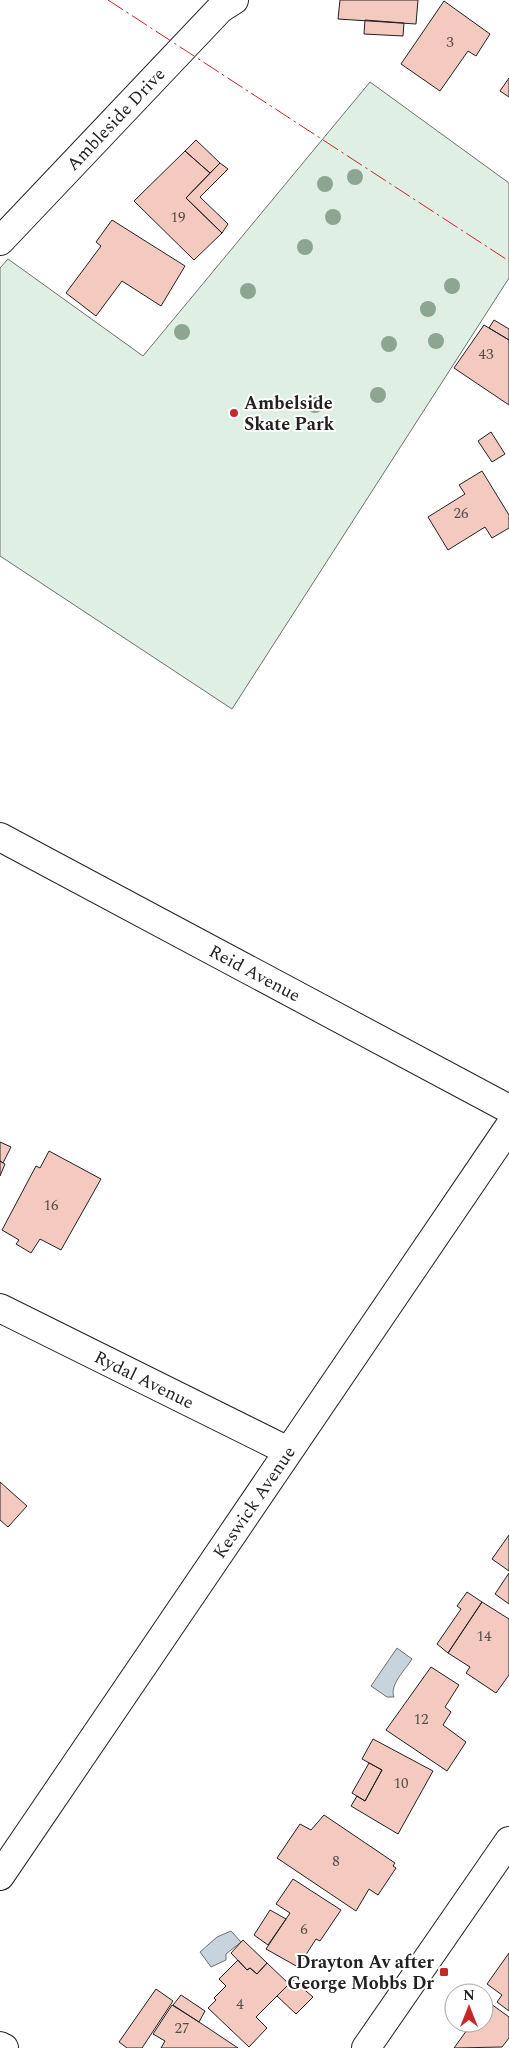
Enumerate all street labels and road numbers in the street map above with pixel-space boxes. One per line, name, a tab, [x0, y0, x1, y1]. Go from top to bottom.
street label: Ambleside Drive	[60, 61, 171, 177]
street label: Reid Avenue	[204, 938, 305, 1009]
street label: Rydal Avenue	[90, 1343, 199, 1416]
street label: Keswick Avenue	[206, 1440, 302, 1564]

